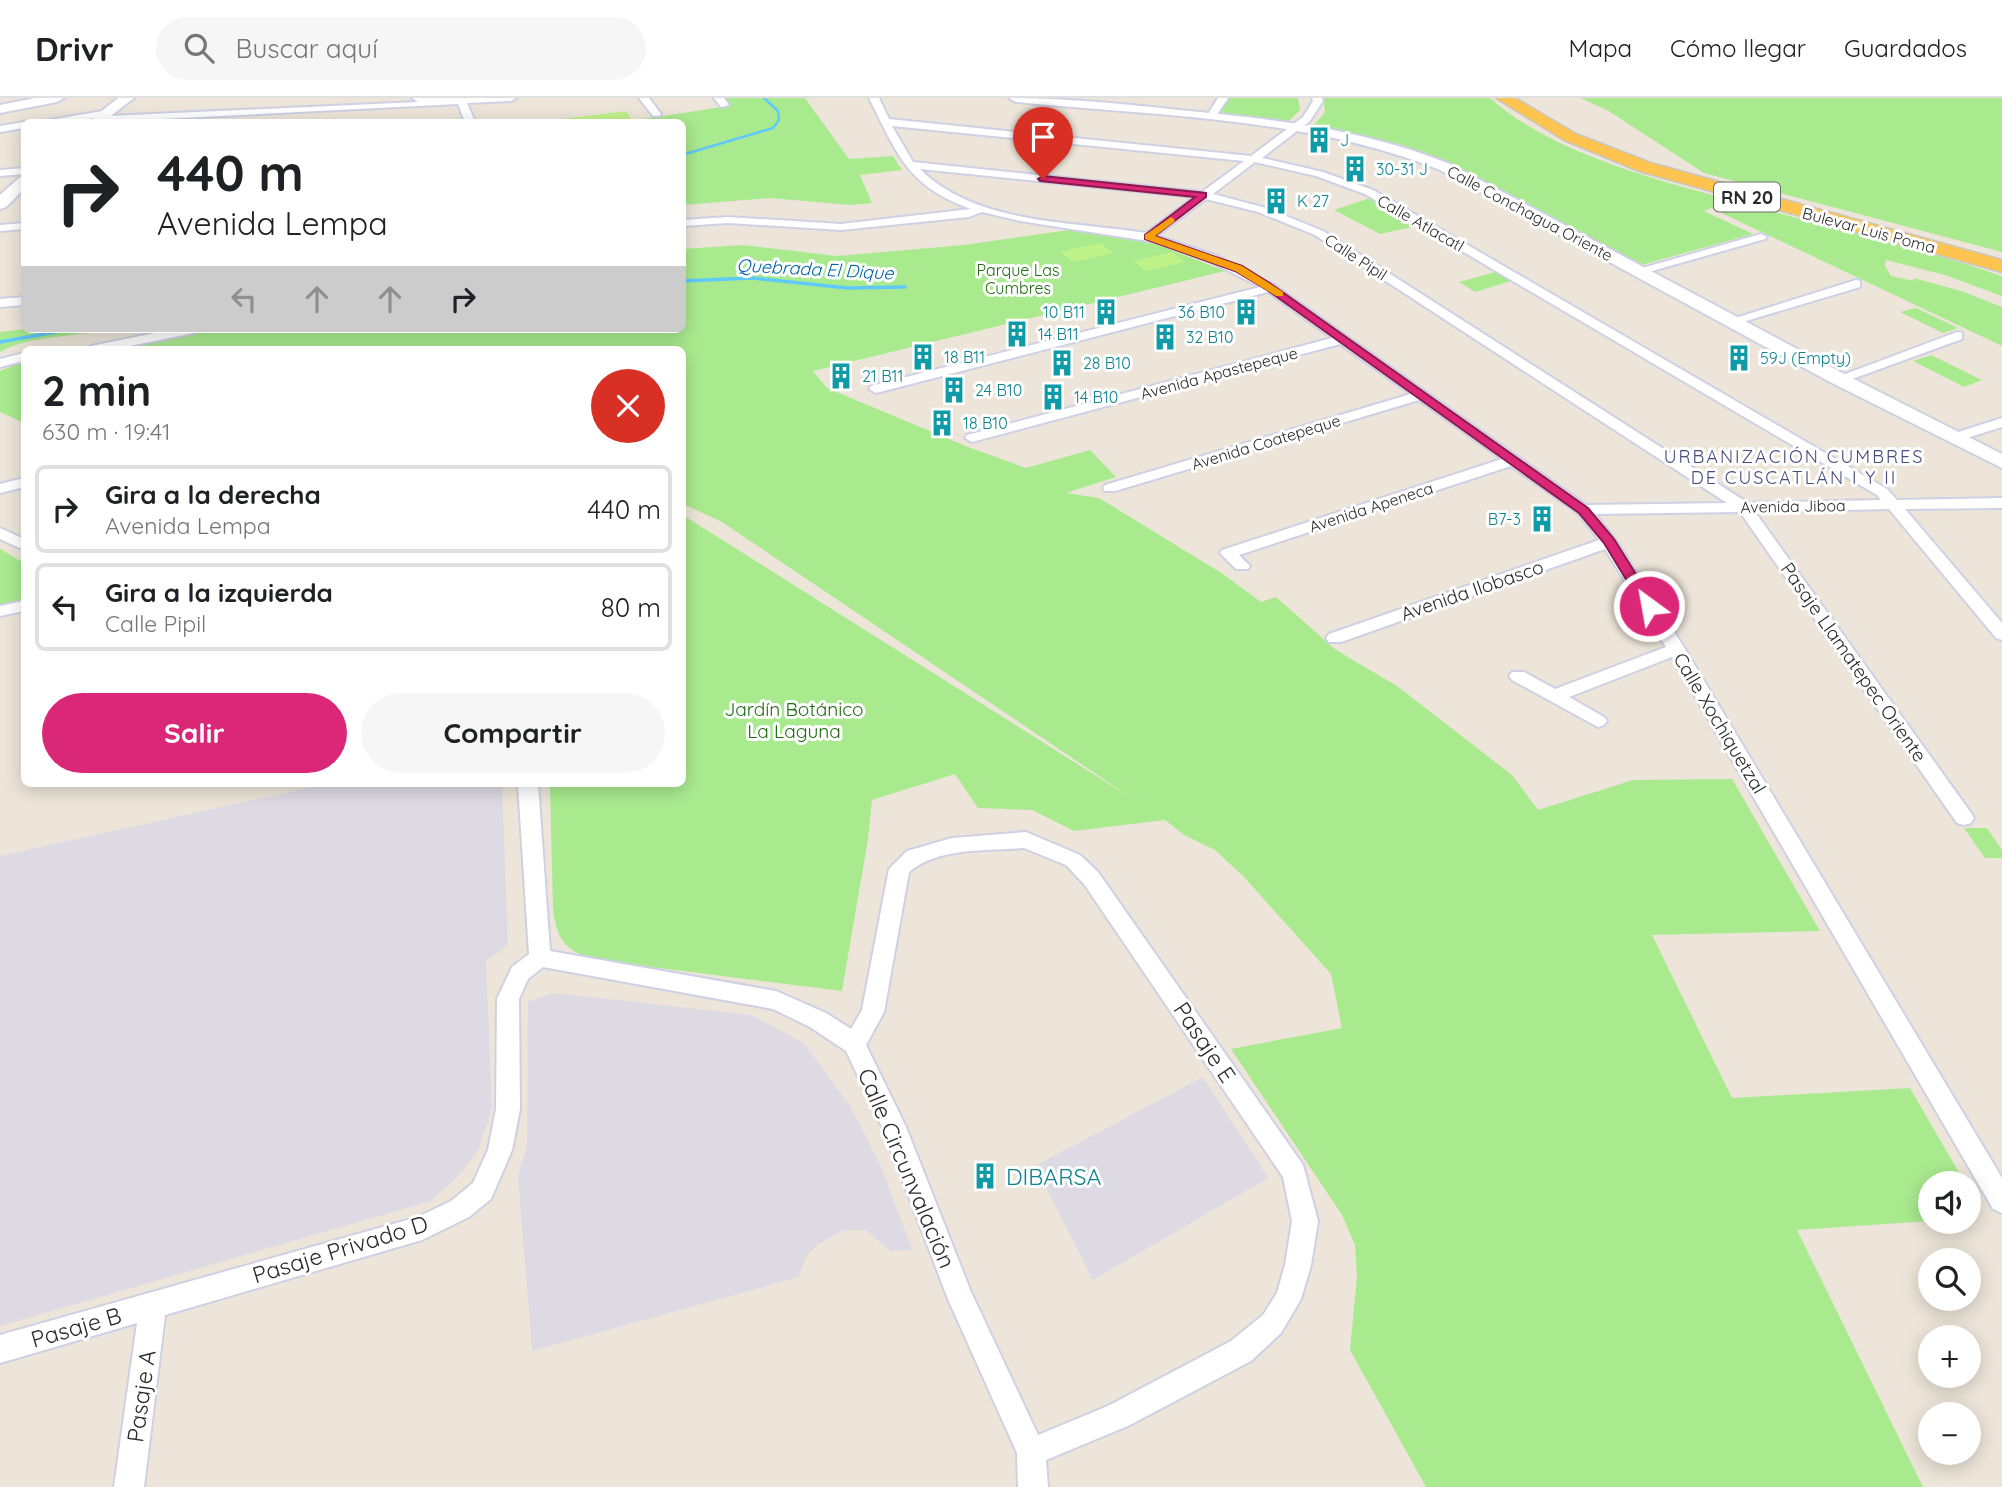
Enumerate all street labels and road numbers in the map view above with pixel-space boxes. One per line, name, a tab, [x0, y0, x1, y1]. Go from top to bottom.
street label: Calle Conchagua Oriente	[1444, 161, 1616, 265]
road number: RN 20	[1714, 182, 1780, 212]
street label: Calle Atlacatl	[1374, 190, 1468, 256]
street label: Bulevar Luis Poma	[1800, 203, 1938, 257]
street label: Calle Pipil	[1321, 229, 1391, 285]
street label: Avenida Apastepeque	[1138, 342, 1300, 404]
street label: Avenida Coatepeque	[1189, 410, 1343, 474]
street label: Avenida Apeneca	[1307, 478, 1435, 536]
street label: Avenida Jiboa	[1740, 495, 1846, 517]
street label: Avenida Ilobasco	[1397, 554, 1547, 626]
street label: Pasaje Llamatepec Oriente	[1776, 558, 1932, 766]
street label: Calle Xochiquetzal	[1668, 648, 1772, 798]
street label: Pasaje E	[1168, 996, 1242, 1088]
street label: Calle Circunvalación	[852, 1064, 962, 1272]
street label: Pasaje Privado D	[249, 1209, 431, 1289]
street label: Pasaje B	[27, 1300, 125, 1354]
street label: Pasaje A	[120, 1348, 162, 1444]

